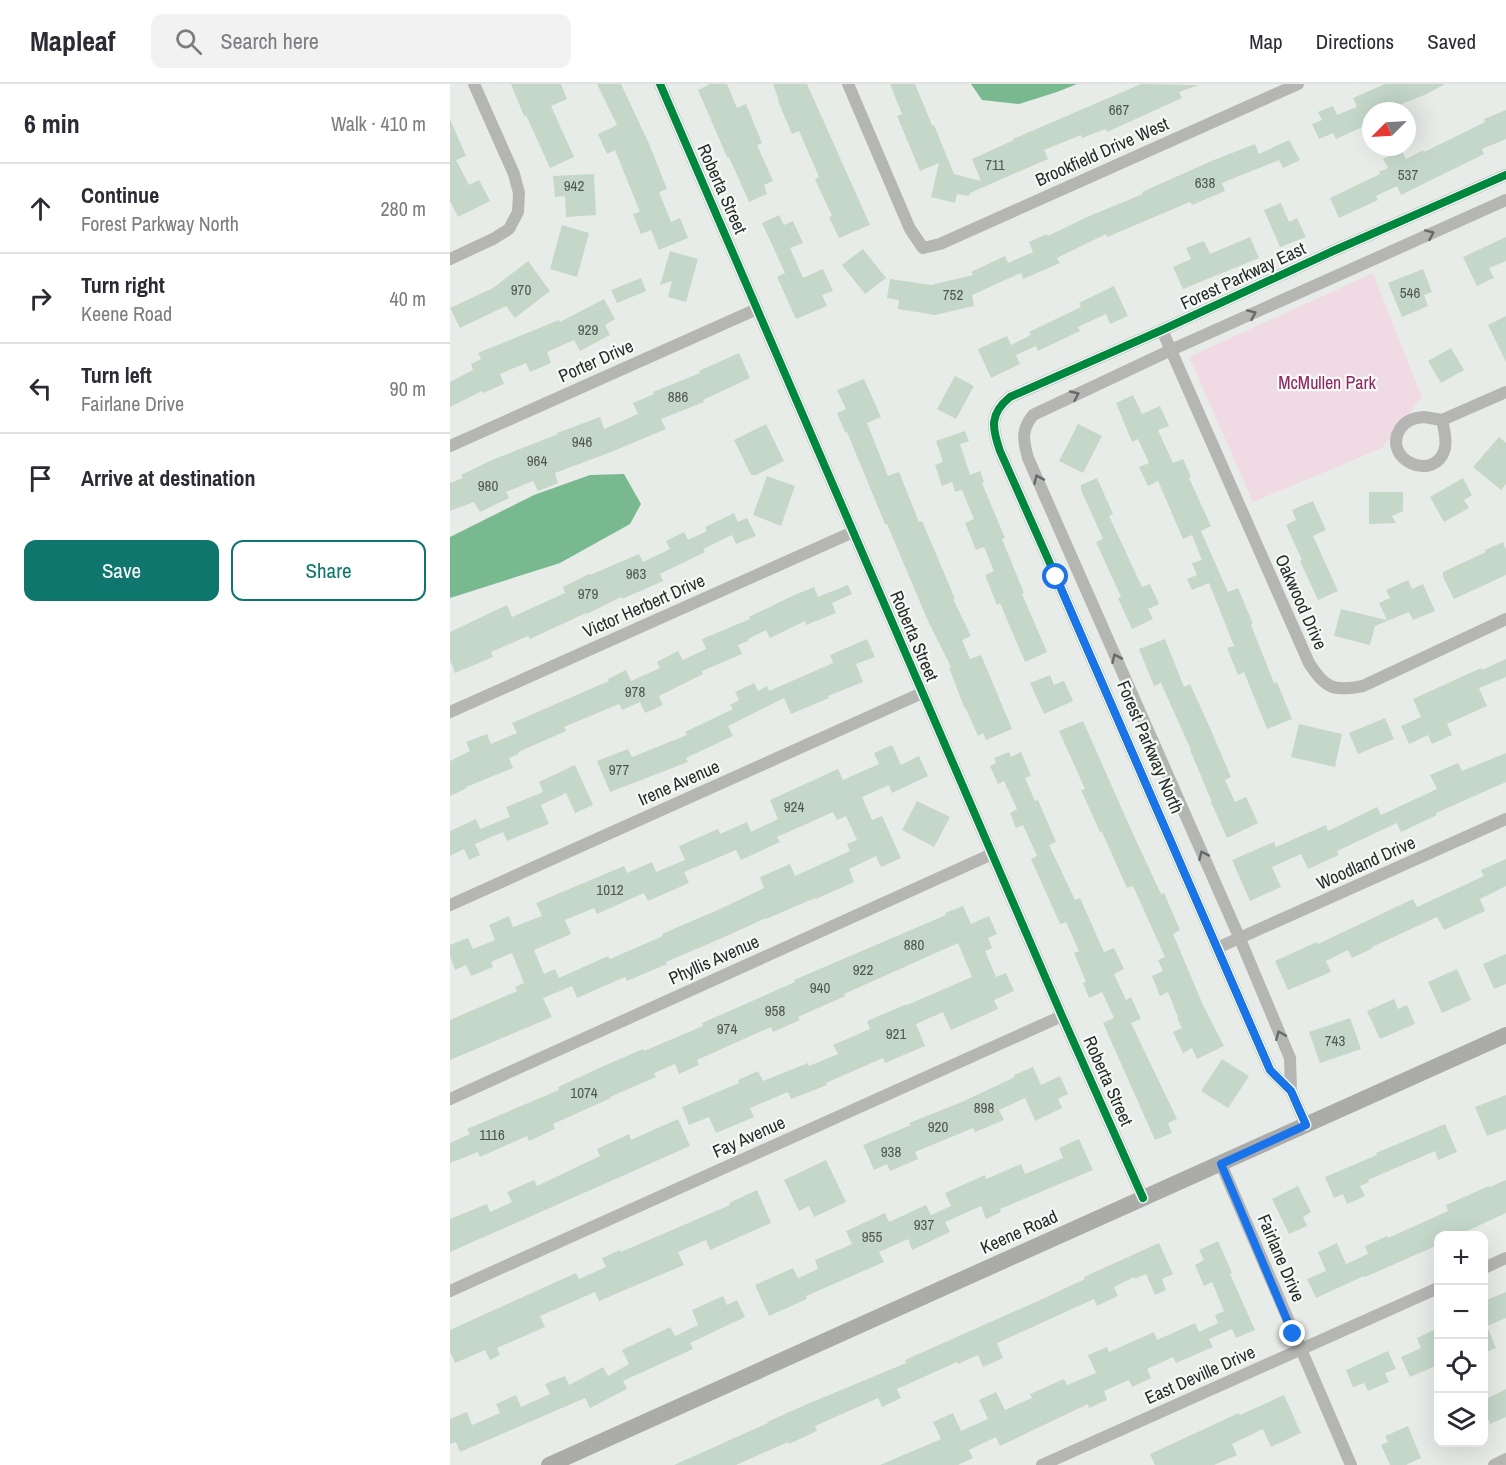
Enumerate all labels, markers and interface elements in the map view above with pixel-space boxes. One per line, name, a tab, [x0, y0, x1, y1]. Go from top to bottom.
search box	[151, 14, 571, 68]
text: Mapleaf	[30, 22, 115, 60]
icon: search	[172, 25, 205, 58]
text: Search here	[220, 26, 319, 56]
text: Map	[1249, 27, 1283, 56]
text: Directions	[1316, 27, 1394, 56]
text: Saved	[1427, 27, 1476, 56]
house number: 667	[1109, 99, 1129, 120]
north arrow	[1362, 102, 1416, 156]
text: 6 min	[24, 106, 80, 141]
text: Walk · 410 m	[331, 110, 426, 137]
street label: Brookfield Drive West	[1031, 111, 1172, 192]
street label: Roberta Street	[692, 140, 753, 238]
house number: 711	[985, 154, 1005, 175]
house number: 537	[1398, 164, 1418, 185]
house number: 638	[1195, 172, 1215, 193]
house number: 942	[564, 175, 584, 196]
text: Continue	[81, 180, 159, 210]
icon: ahead	[24, 192, 57, 225]
text: 280 m	[380, 195, 426, 222]
text: Forest Parkway North	[81, 210, 239, 237]
one-way arrow	[1423, 230, 1434, 242]
street label: Forest Parkway East	[1176, 236, 1309, 315]
text: Turn right	[81, 270, 165, 300]
house number: 970	[511, 279, 531, 300]
icon: right	[24, 282, 57, 315]
house number: 546	[1400, 282, 1420, 303]
house number: 752	[943, 284, 963, 305]
text: 40 m	[390, 285, 426, 312]
text: Keene Road	[81, 300, 172, 327]
one-way arrow	[1245, 309, 1256, 321]
house number: 929	[578, 319, 598, 340]
street label: Porter Drive	[554, 333, 637, 388]
text: Turn left	[81, 360, 152, 390]
park label: McMullen Park	[1278, 370, 1376, 395]
icon: left	[24, 372, 57, 405]
text: 90 m	[390, 375, 426, 402]
house number: 886	[668, 386, 688, 407]
text: Fairlane Drive	[81, 390, 184, 417]
one-way arrow	[1068, 391, 1079, 403]
house number: 946	[572, 431, 592, 452]
house number: 964	[527, 450, 547, 471]
icon: arrive	[24, 462, 57, 495]
text: Arrive at destination	[81, 463, 255, 493]
house number: 980	[478, 475, 498, 496]
one-way arrow	[1033, 475, 1045, 486]
button: Save	[24, 540, 219, 601]
button: Share	[231, 540, 426, 601]
street label: Oakwood Drive	[1269, 550, 1334, 653]
house number: 963	[626, 563, 646, 584]
route start	[1042, 563, 1068, 589]
street label: Victor Herbert Drive	[579, 567, 709, 644]
house number: 979	[578, 583, 598, 604]
street label: Roberta Street	[884, 587, 945, 685]
one-way arrow	[1111, 653, 1123, 664]
street label: Forest Parkway North	[1111, 677, 1190, 817]
house number: 978	[625, 681, 645, 702]
street label: Irene Avenue	[634, 753, 724, 812]
house number: 977	[609, 759, 629, 780]
house number: 924	[784, 796, 804, 817]
street label: Woodland Drive	[1312, 830, 1419, 895]
one-way arrow	[1199, 851, 1211, 862]
house number: 1012	[596, 879, 624, 900]
street label: Phyllis Avenue	[665, 928, 763, 991]
house number: 880	[904, 934, 924, 955]
house number: 922	[853, 959, 873, 980]
house number: 940	[810, 977, 830, 998]
house number: 958	[765, 1000, 785, 1021]
house number: 974	[717, 1018, 737, 1039]
house number: 921	[886, 1023, 906, 1044]
one-way arrow	[1275, 1030, 1287, 1041]
house number: 743	[1325, 1030, 1345, 1051]
street label: Roberta Street	[1078, 1032, 1139, 1130]
house number: 1074	[570, 1082, 598, 1103]
house number: 898	[974, 1097, 994, 1118]
street label: Fay Avenue	[709, 1109, 789, 1164]
house number: 920	[928, 1116, 948, 1137]
house number: 1116	[479, 1124, 505, 1145]
house number: 938	[881, 1141, 901, 1162]
street label: Keene Road	[976, 1203, 1061, 1260]
street label: Fairlane Drive	[1252, 1210, 1311, 1305]
house number: 937	[914, 1214, 934, 1235]
house number: 955	[862, 1226, 882, 1247]
map controls	[1434, 1231, 1488, 1447]
button: +	[1434, 1231, 1488, 1285]
button: −	[1434, 1285, 1488, 1339]
route end	[1279, 1320, 1305, 1346]
street label: East Deville Drive	[1141, 1339, 1259, 1410]
button: locate	[1434, 1339, 1488, 1393]
button: layers	[1434, 1393, 1488, 1447]

